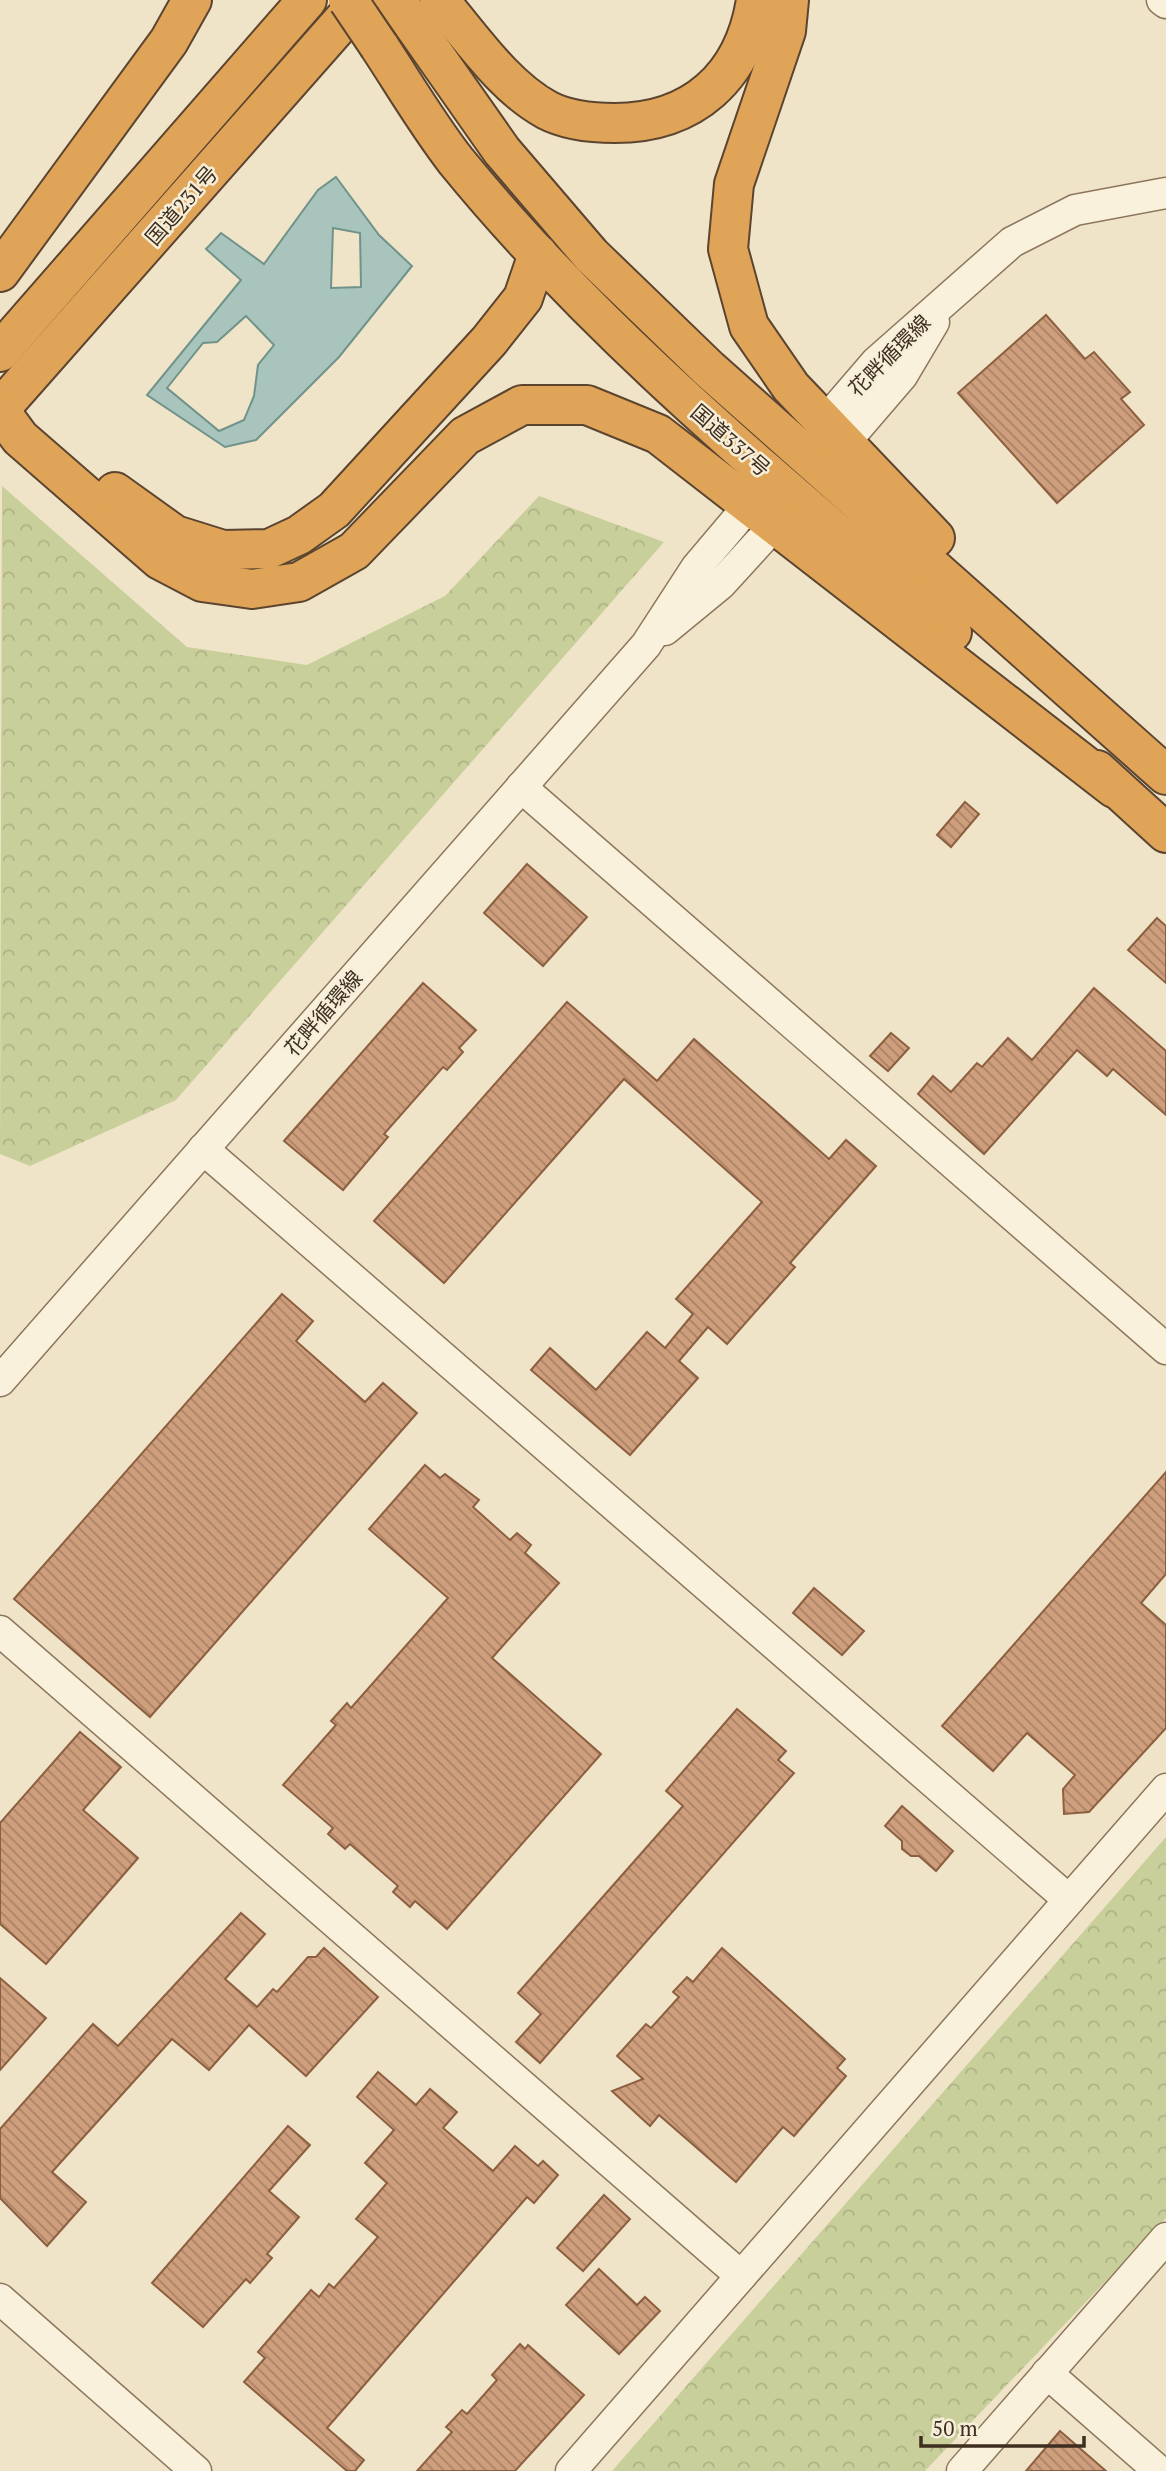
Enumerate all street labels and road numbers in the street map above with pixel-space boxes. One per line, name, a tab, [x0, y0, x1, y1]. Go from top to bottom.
street label: 国道231号	[139, 159, 223, 251]
street label: 花畔循環線	[842, 308, 936, 402]
street label: 国道337号	[685, 398, 777, 482]
street label: 花畔循環線	[278, 964, 368, 1062]

